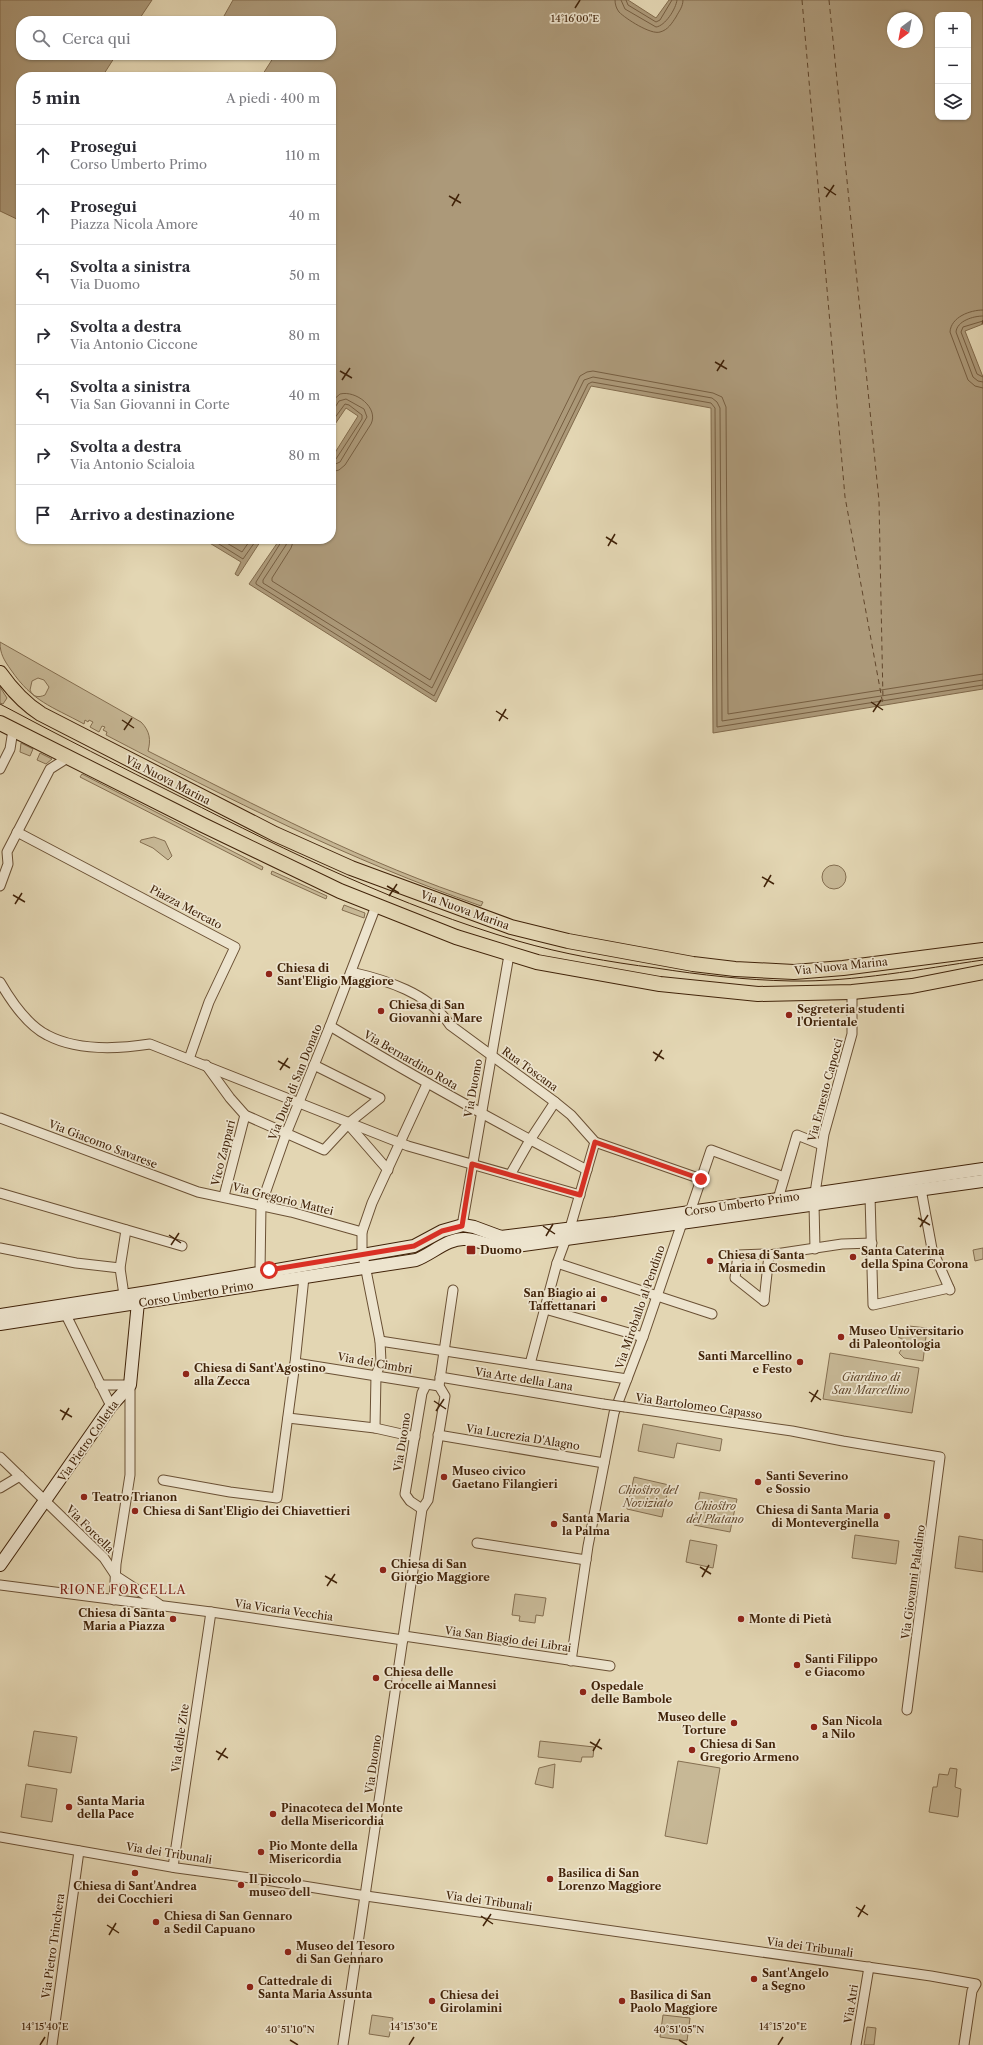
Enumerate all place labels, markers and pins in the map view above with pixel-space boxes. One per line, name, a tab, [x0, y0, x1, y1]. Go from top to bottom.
place label: Chiesa di Sant'Eligio Maggiore	[277, 961, 394, 988]
marker: Chiesa di Sant'Eligio Maggiore	[264, 969, 274, 979]
place label: Chiesa di San Giovanni a Mare	[389, 998, 483, 1025]
place label: Segreteria studenti l'Orientale	[797, 1002, 905, 1029]
marker: Chiesa di San Giovanni a Mare	[376, 1006, 386, 1016]
marker: Segreteria studenti l'Orientale	[784, 1010, 794, 1020]
place label: Duomo	[480, 1243, 522, 1257]
marker: Duomo	[465, 1244, 477, 1256]
place label: Santa Caterina della Spina Corona	[861, 1244, 969, 1271]
place label: Chiesa di Santa Maria in Cosmedin	[718, 1248, 826, 1275]
marker: Santa Caterina della Spina Corona	[848, 1252, 858, 1262]
marker: Chiesa di Santa Maria in Cosmedin	[705, 1256, 715, 1266]
place label: San Biagio ai Taffettanari	[524, 1286, 596, 1313]
marker: San Biagio ai Taffettanari	[599, 1294, 609, 1304]
place label: Museo Universitario di Paleontologia	[849, 1324, 964, 1351]
marker: Museo Universitario di Paleontologia	[836, 1332, 846, 1342]
place label: Santi Marcellino e Festo	[698, 1349, 792, 1376]
marker: Santi Marcellino e Festo	[795, 1357, 805, 1367]
place label: Chiesa di Sant'Agostino alla Zecca	[194, 1361, 326, 1388]
marker: Chiesa di Sant'Agostino alla Zecca	[181, 1369, 191, 1379]
place label: Museo civico Gaetano Filangieri	[452, 1464, 558, 1491]
place label: Santi Severino e Sossio	[766, 1469, 848, 1496]
marker: Museo civico Gaetano Filangieri	[439, 1472, 449, 1482]
marker: Santi Severino e Sossio	[753, 1477, 763, 1487]
place label: Teatro Trianon	[92, 1490, 178, 1504]
marker: Teatro Trianon	[79, 1492, 89, 1502]
place label: Chiesa di Santa Maria di Monteverginella	[756, 1503, 880, 1530]
place label: Chiesa di Sant'Eligio dei Chiavettieri	[143, 1504, 350, 1518]
marker: Chiesa di Sant'Eligio dei Chiavettieri	[130, 1506, 140, 1516]
place label: Santa Maria la Palma	[562, 1511, 631, 1538]
marker: Chiesa di Santa Maria di Monteverginella	[882, 1511, 892, 1521]
marker: Santa Maria la Palma	[549, 1519, 559, 1529]
place label: Chiesa di San Giorgio Maggiore	[391, 1557, 490, 1584]
marker: Chiesa di San Giorgio Maggiore	[378, 1565, 388, 1575]
place label: Chiesa di Santa Maria a Piazza	[78, 1606, 166, 1633]
place label: Monte di Pietà	[749, 1612, 832, 1626]
marker: Chiesa di Santa Maria a Piazza	[168, 1614, 178, 1624]
marker: Monte di Pietà	[736, 1614, 746, 1624]
place label: Santi Filippo e Giacomo	[805, 1652, 878, 1679]
marker: Santi Filippo e Giacomo	[792, 1660, 802, 1670]
place label: Chiesa delle Crocelle ai Mannesi	[384, 1665, 497, 1692]
marker: Chiesa delle Crocelle ai Mannesi	[371, 1673, 381, 1683]
place label: Ospedale delle Bambole	[591, 1679, 673, 1706]
marker: Ospedale delle Bambole	[578, 1687, 588, 1697]
place label: Museo delle Torture	[658, 1710, 726, 1737]
place label: San Nicola a Nilo	[822, 1714, 883, 1741]
marker: Museo delle Torture	[729, 1718, 739, 1728]
marker: San Nicola a Nilo	[809, 1722, 819, 1732]
place label: Chiesa di San Gregorio Armeno	[700, 1737, 799, 1764]
marker: Chiesa di San Gregorio Armeno	[687, 1745, 697, 1755]
place label: Santa Maria della Pace	[77, 1794, 146, 1821]
place label: Pinacoteca del Monte della Misericordia	[281, 1801, 403, 1828]
marker: Santa Maria della Pace	[64, 1802, 74, 1812]
marker: Pinacoteca del Monte della Misericordia	[268, 1809, 278, 1819]
place label: Pio Monte della Misericordia	[269, 1839, 359, 1866]
marker: Pio Monte della Misericordia	[256, 1847, 266, 1857]
place label: Basilica di San Lorenzo Maggiore	[558, 1866, 662, 1893]
marker: Chiesa di Sant'Andrea dei Cocchieri	[130, 1868, 140, 1878]
place label: Il piccolo museo dell	[249, 1872, 310, 1899]
marker: Basilica di San Lorenzo Maggiore	[545, 1874, 555, 1884]
place label: Chiesa di Sant'Andrea dei Cocchieri	[73, 1879, 197, 1906]
marker: Il piccolo museo dell	[236, 1880, 246, 1890]
place label: Chiesa di San Gennaro a Sedil Capuano	[164, 1909, 292, 1936]
marker: Chiesa di San Gennaro a Sedil Capuano	[151, 1917, 161, 1927]
place label: Museo del Tesoro di San Gennaro	[296, 1939, 395, 1966]
marker: Museo del Tesoro di San Gennaro	[283, 1947, 293, 1957]
place label: Sant'Angelo a Segno	[762, 1966, 829, 1993]
place label: Cattedrale di Santa Maria Assunta	[258, 1974, 373, 2001]
marker: Sant'Angelo a Segno	[749, 1974, 759, 1984]
marker: Cattedrale di Santa Maria Assunta	[245, 1982, 255, 1992]
place label: Chiesa dei Girolamini	[440, 1988, 502, 2015]
place label: Basilica di San Paolo Maggiore	[630, 1988, 718, 2015]
marker: Chiesa dei Girolamini	[427, 1996, 437, 2006]
marker: Basilica di San Paolo Maggiore	[617, 1996, 627, 2006]

